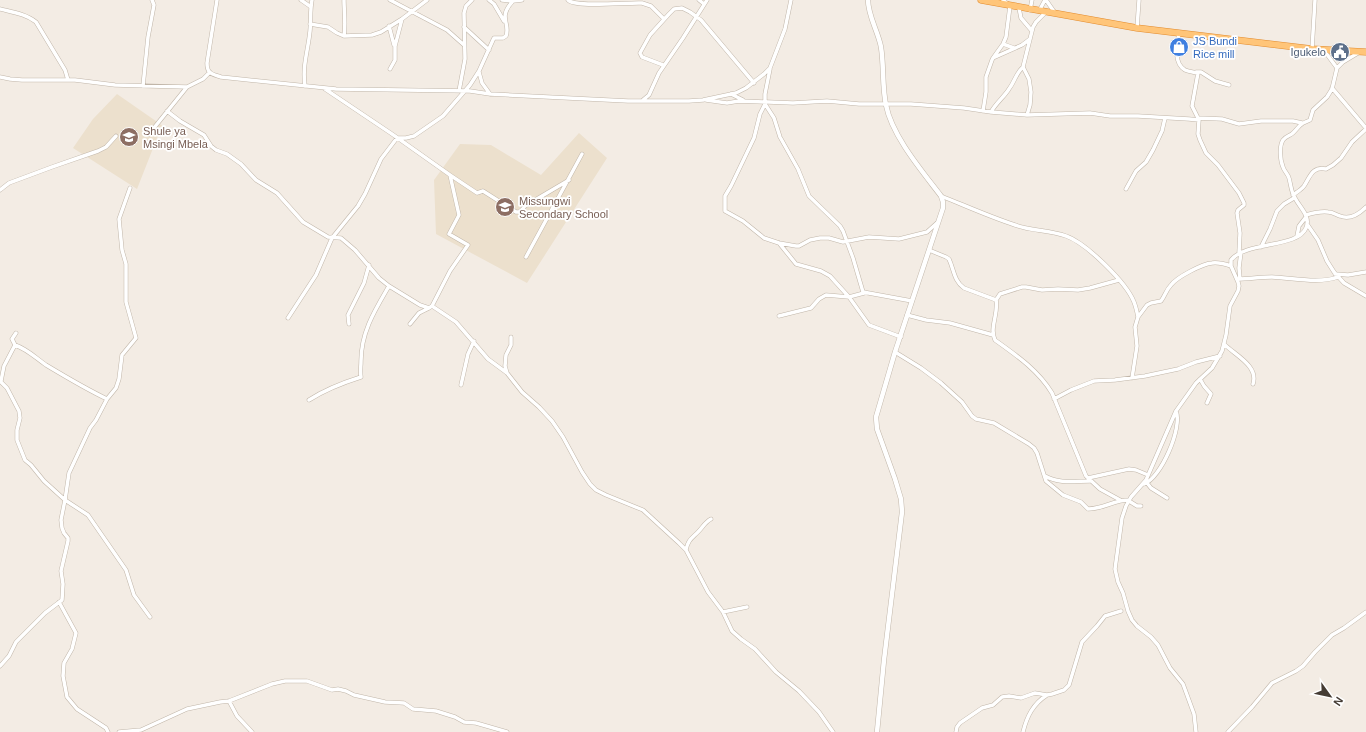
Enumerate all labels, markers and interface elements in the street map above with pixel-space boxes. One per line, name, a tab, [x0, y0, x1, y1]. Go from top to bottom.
place label: JS Bundi Rice mill	[1193, 35, 1237, 60]
shop icon: JS Bundi Rice mill	[1168, 36, 1190, 58]
public building icon: Igukelo	[1329, 41, 1351, 63]
place label: Igukelo	[1291, 46, 1326, 58]
place label: Shule ya Msingi Mbela	[143, 125, 209, 150]
school or university icon: Shule ya Msingi Mbela	[118, 126, 140, 148]
place label: Missungwi Secondary School	[519, 195, 608, 220]
school or university icon: Missungwi Secondary School	[494, 196, 516, 218]
north arrow	[1310, 676, 1350, 716]
text: N	[1331, 695, 1346, 708]

